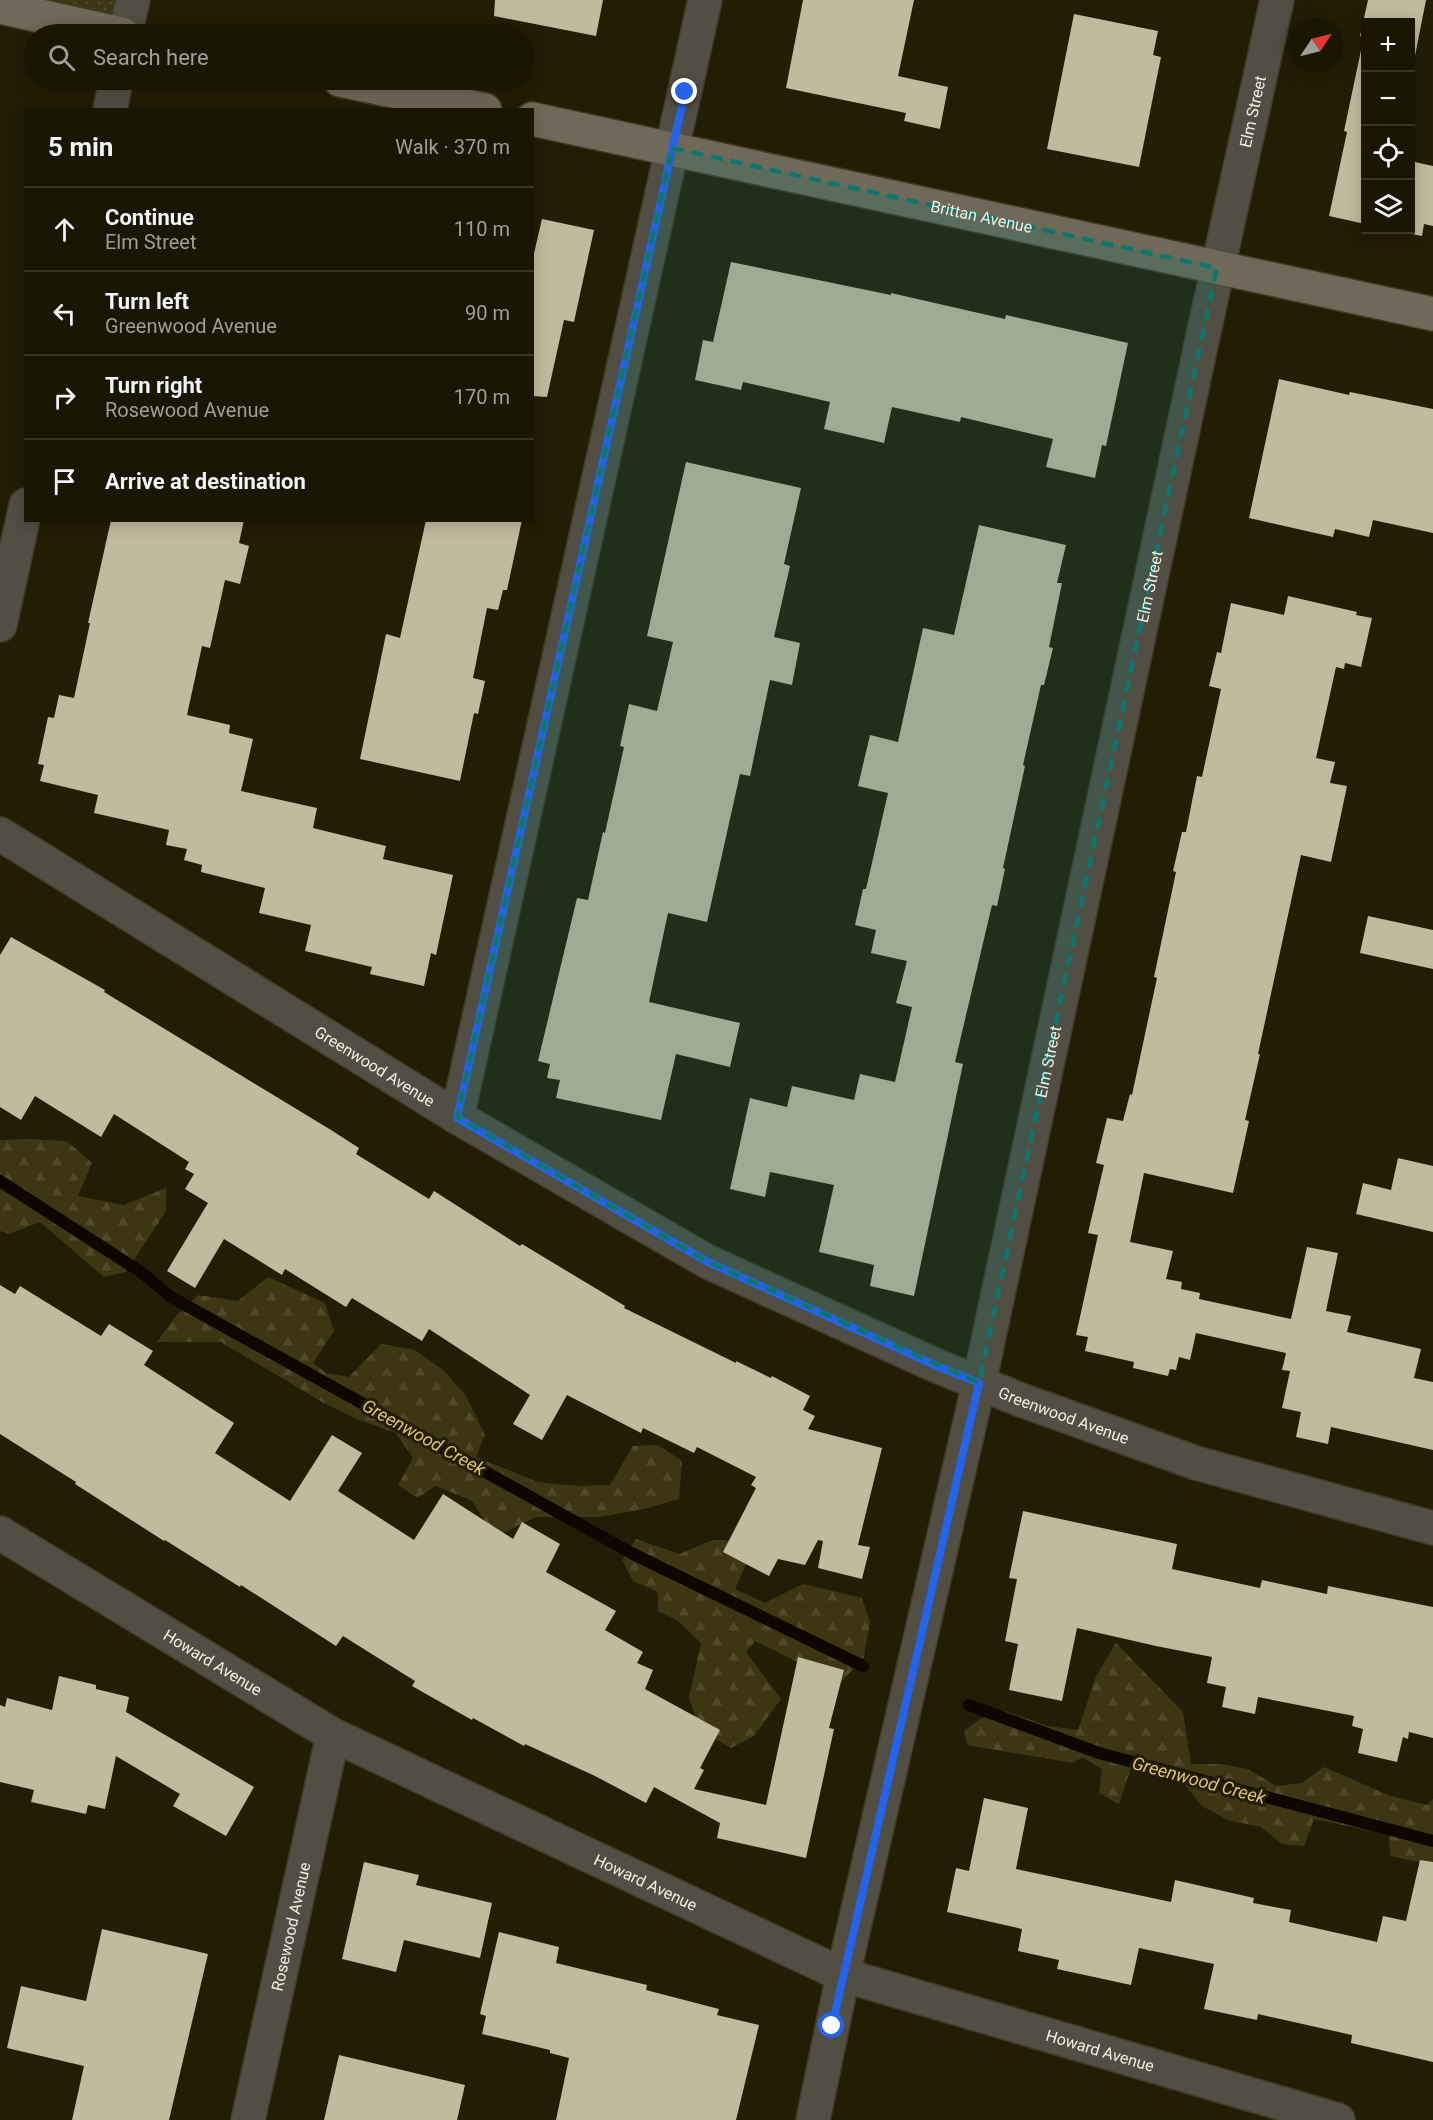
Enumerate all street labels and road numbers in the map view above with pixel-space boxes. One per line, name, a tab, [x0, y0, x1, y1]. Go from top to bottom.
street label: Elm Street	[1235, 74, 1270, 149]
street label: Brittan Avenue	[929, 196, 1034, 237]
street label: Elm Street	[1132, 549, 1166, 624]
street label: Greenwood Avenue	[311, 1022, 438, 1110]
street label: Elm Street	[1031, 1024, 1065, 1100]
street label: Greenwood Avenue	[996, 1382, 1132, 1448]
street label: Howard Avenue	[160, 1625, 266, 1699]
street label: Howard Avenue	[591, 1850, 700, 1915]
street label: Rosewood Avenue	[267, 1860, 314, 1993]
street label: Howard Avenue	[1044, 2025, 1156, 2075]

